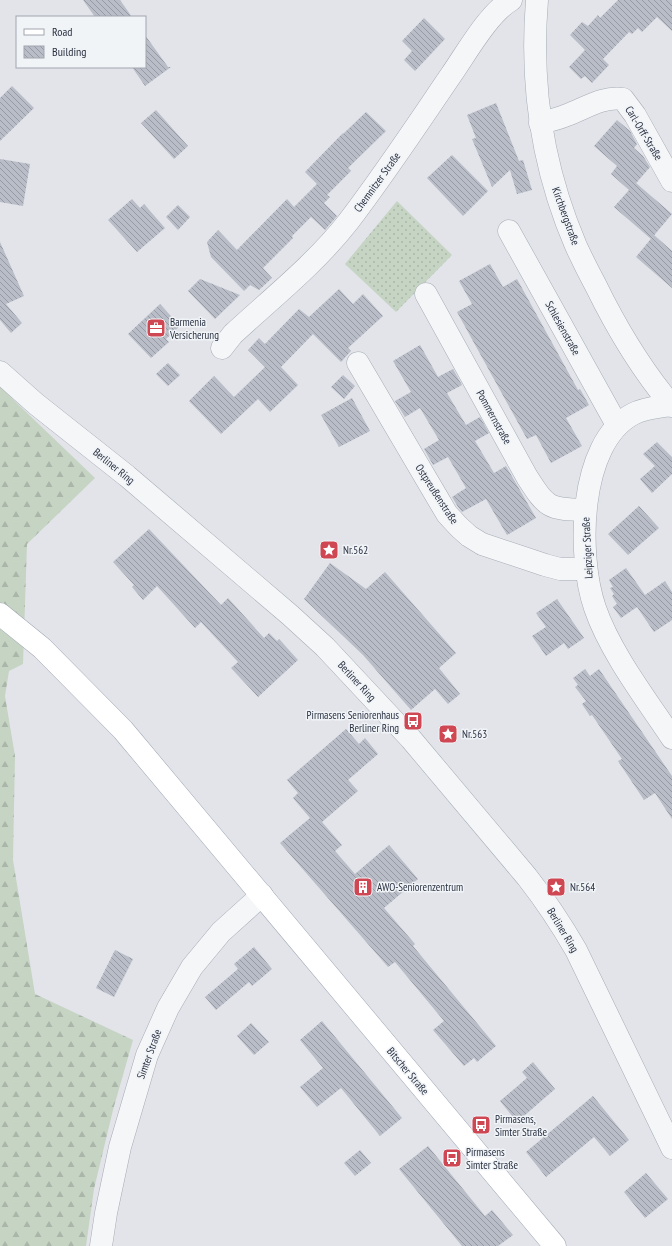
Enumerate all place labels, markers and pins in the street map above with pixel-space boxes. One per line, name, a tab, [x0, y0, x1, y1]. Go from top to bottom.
place label: Barmenia Versicherung	[169, 315, 219, 342]
office icon: Barmenia Versicherung	[145, 317, 167, 339]
place icon: Nr.562	[318, 539, 340, 561]
place label: Nr.562	[343, 543, 368, 557]
place label: Pirmasens Seniorenhaus Berliner Ring	[307, 708, 399, 735]
bus stop icon: Pirmasens Seniorenhaus Berliner Ring	[402, 710, 424, 732]
place icon: Nr.563	[437, 723, 459, 745]
place label: Nr.563	[462, 727, 487, 741]
building icon: AWO-Seniorenzentrum	[352, 876, 374, 898]
place icon: Nr.564	[545, 876, 567, 898]
place label: AWO-Seniorenzentrum	[377, 880, 463, 894]
place label: Nr.564	[570, 880, 595, 894]
place label: Pirmasens, Simter Straße	[495, 1112, 548, 1139]
bus stop icon: Pirmasens, Simter Straße	[470, 1114, 492, 1136]
place label: Pirmasens Simter Straße	[466, 1145, 519, 1172]
bus stop icon: Pirmasens Simter Straße	[441, 1147, 463, 1169]

